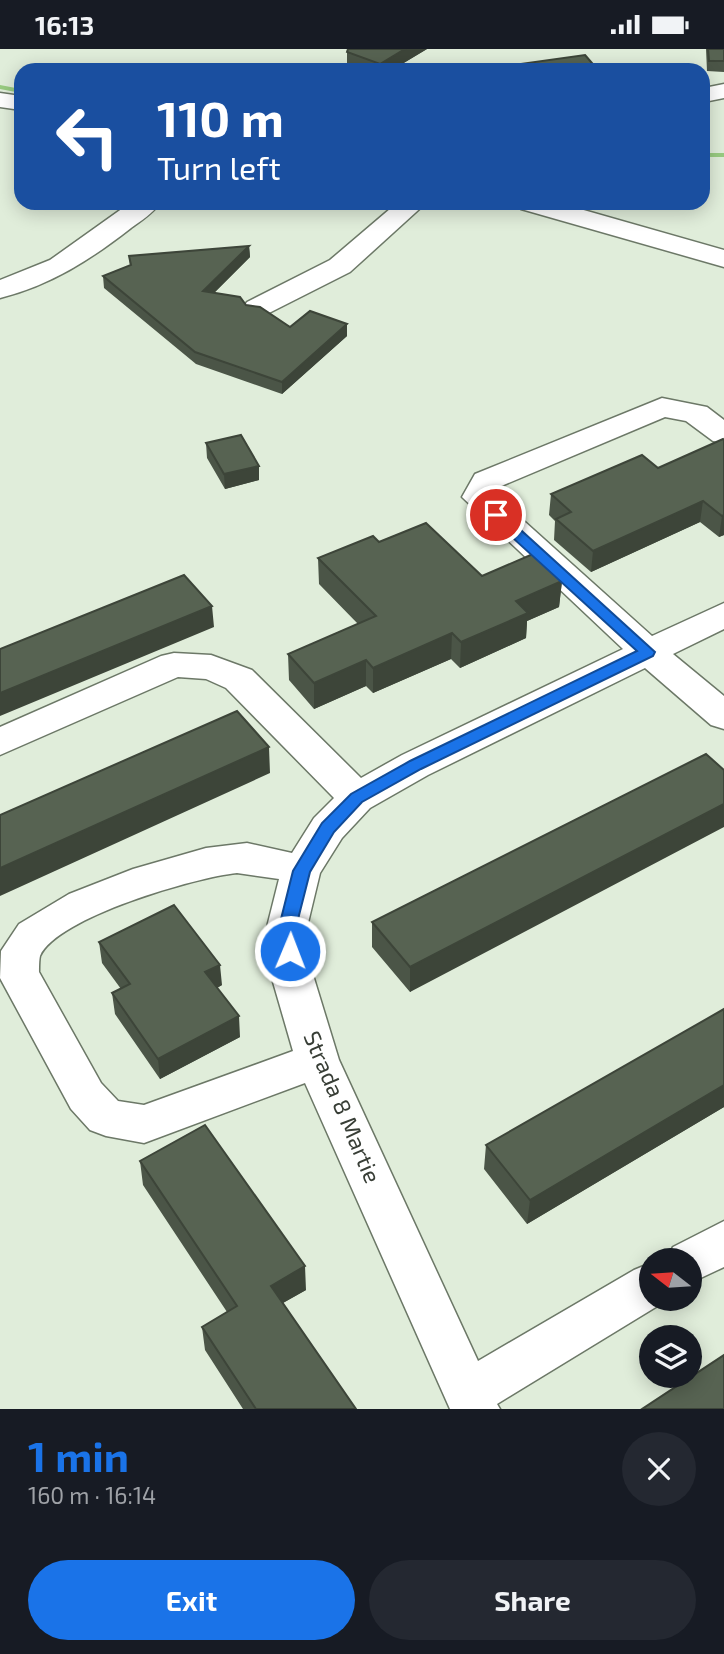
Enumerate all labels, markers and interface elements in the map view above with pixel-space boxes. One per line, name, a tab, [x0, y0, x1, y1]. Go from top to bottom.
text: 16:13	[35, 9, 94, 40]
text: 110 m	[157, 88, 284, 147]
icon: left	[42, 91, 133, 182]
text: Turn left	[157, 148, 281, 186]
pin	[466, 485, 526, 545]
icon: arrive	[477, 496, 515, 534]
position arrow	[253, 914, 327, 988]
street label: Strada 8 Martie	[298, 1026, 388, 1187]
north arrow	[639, 1248, 702, 1311]
map controls	[639, 1248, 702, 1388]
button: layers	[639, 1325, 702, 1388]
text: 1 min	[28, 1430, 129, 1480]
button: close	[622, 1432, 696, 1506]
text: 160 m · 16:14	[28, 1481, 156, 1509]
button: Exit	[28, 1560, 355, 1640]
button: Share	[369, 1560, 696, 1640]

